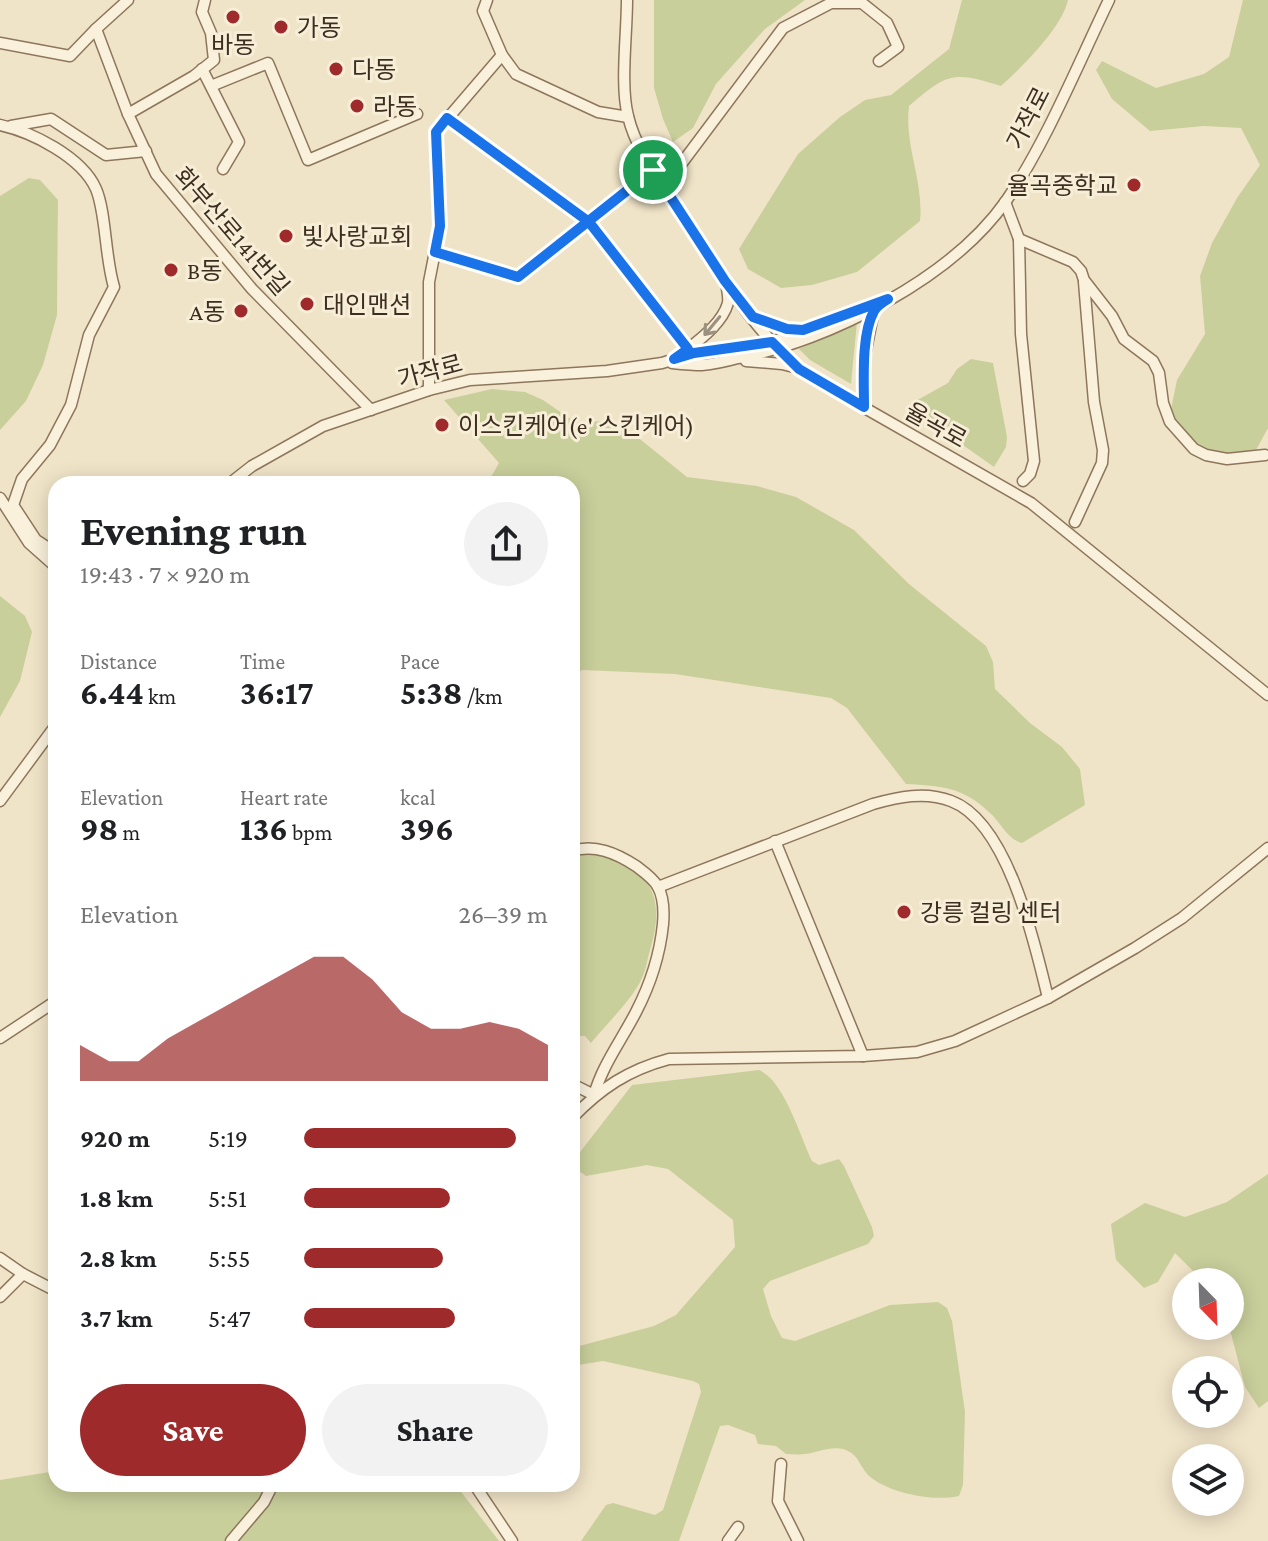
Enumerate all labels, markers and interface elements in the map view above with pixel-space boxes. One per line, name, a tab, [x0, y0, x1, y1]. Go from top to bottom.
marker: 바동	[224, 8, 242, 26]
place label: 가동	[297, 14, 341, 41]
marker: 가동	[272, 18, 290, 36]
place label: 바동	[211, 31, 255, 58]
place label: 다동	[352, 56, 396, 83]
marker: 다동	[327, 60, 345, 78]
street label: 가작로	[1001, 82, 1055, 154]
place label: 라동	[373, 93, 417, 120]
marker: 라동	[348, 97, 366, 115]
pin	[619, 136, 687, 204]
icon: arrive	[631, 148, 675, 192]
street label: 화부산로141번길	[169, 162, 295, 300]
place label: 율곡중학교	[1008, 172, 1118, 199]
marker: 율곡중학교	[1125, 176, 1143, 194]
place label: 빛사랑교회	[302, 223, 412, 250]
marker: 빛사랑교회	[277, 227, 295, 245]
place label: B동	[187, 257, 222, 284]
marker: B동	[162, 261, 180, 279]
place label: 대인맨션	[323, 291, 411, 318]
marker: 대인맨션	[298, 295, 316, 313]
place label: A동	[189, 298, 225, 325]
marker: A동	[232, 302, 250, 320]
one-way arrow	[703, 315, 721, 335]
street label: 가작로	[395, 349, 465, 393]
street label: 율곡로	[900, 397, 972, 453]
place label: 이스킨케어(e' 스킨케어)	[458, 412, 694, 440]
marker: 이스킨케어(e' 스킨케어)	[433, 416, 451, 434]
button: share	[464, 502, 548, 586]
text: Evening run	[80, 506, 307, 554]
text: 19:43 · 7 × 920 m	[80, 560, 250, 589]
text: Distance	[80, 649, 157, 674]
text: Time	[240, 649, 285, 674]
text: Pace	[400, 649, 440, 674]
text: 6.44	[80, 674, 144, 711]
text: 36:17	[240, 674, 314, 711]
text: 5:38	[400, 674, 463, 711]
text: km	[144, 684, 176, 709]
text: /km	[463, 684, 503, 709]
text: Elevation	[80, 785, 163, 810]
text: Heart rate	[240, 785, 328, 810]
text: kcal	[400, 785, 435, 810]
text: 98	[80, 810, 118, 847]
text: 136	[240, 810, 288, 847]
text: 396	[400, 810, 454, 847]
text: m	[118, 820, 140, 845]
text: bpm	[288, 820, 333, 845]
place label: 강릉 컬링 센터	[920, 899, 1061, 926]
text: Elevation	[80, 900, 178, 929]
text: 26–39 m	[459, 900, 548, 929]
marker: 강릉 컬링 센터	[895, 903, 913, 921]
text: 920 m	[80, 1124, 150, 1153]
text: 5:19	[208, 1124, 248, 1153]
text: 1.8 km	[80, 1184, 153, 1213]
text: 5:51	[208, 1184, 247, 1213]
text: 2.8 km	[80, 1244, 157, 1273]
text: 5:55	[208, 1244, 250, 1273]
north arrow	[1172, 1268, 1244, 1340]
map controls	[1172, 1268, 1244, 1516]
text: 3.7 km	[80, 1304, 153, 1333]
text: 5:47	[208, 1304, 251, 1333]
button: locate	[1172, 1356, 1244, 1428]
button: Save	[80, 1384, 306, 1476]
button: Share	[322, 1384, 548, 1476]
button: layers	[1172, 1444, 1244, 1516]

